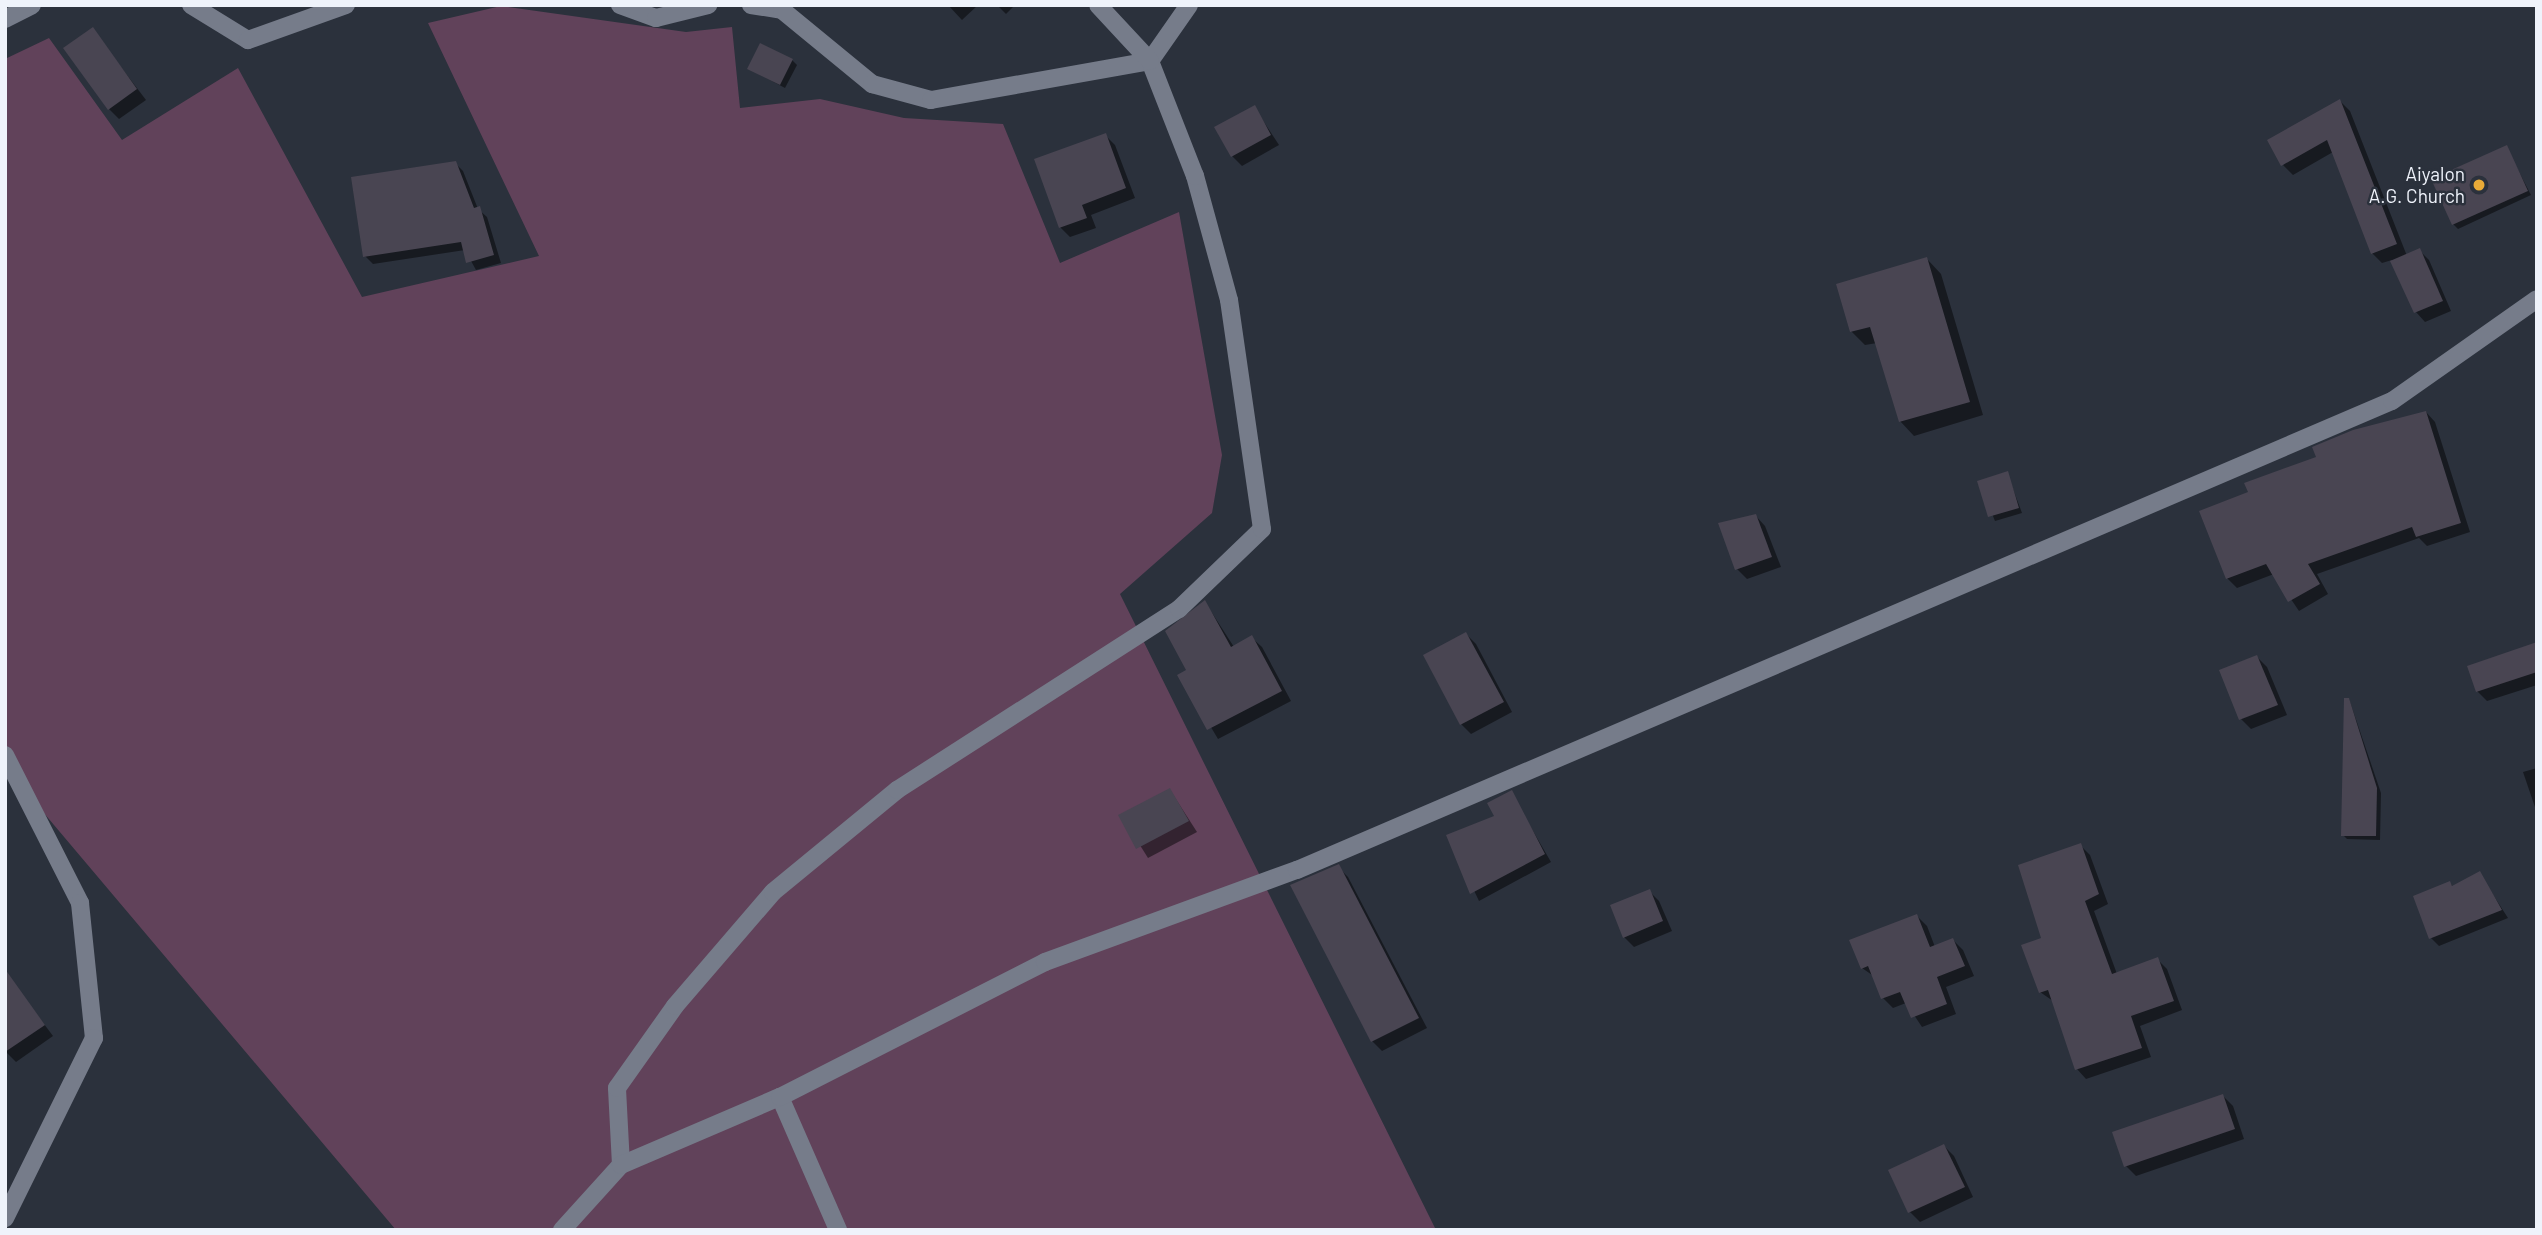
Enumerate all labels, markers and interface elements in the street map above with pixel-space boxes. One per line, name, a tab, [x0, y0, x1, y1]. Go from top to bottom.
place label: Aiyalon A.G. Church	[2369, 163, 2465, 207]
marker: Aiyalon A.G. Church	[2471, 177, 2487, 193]

